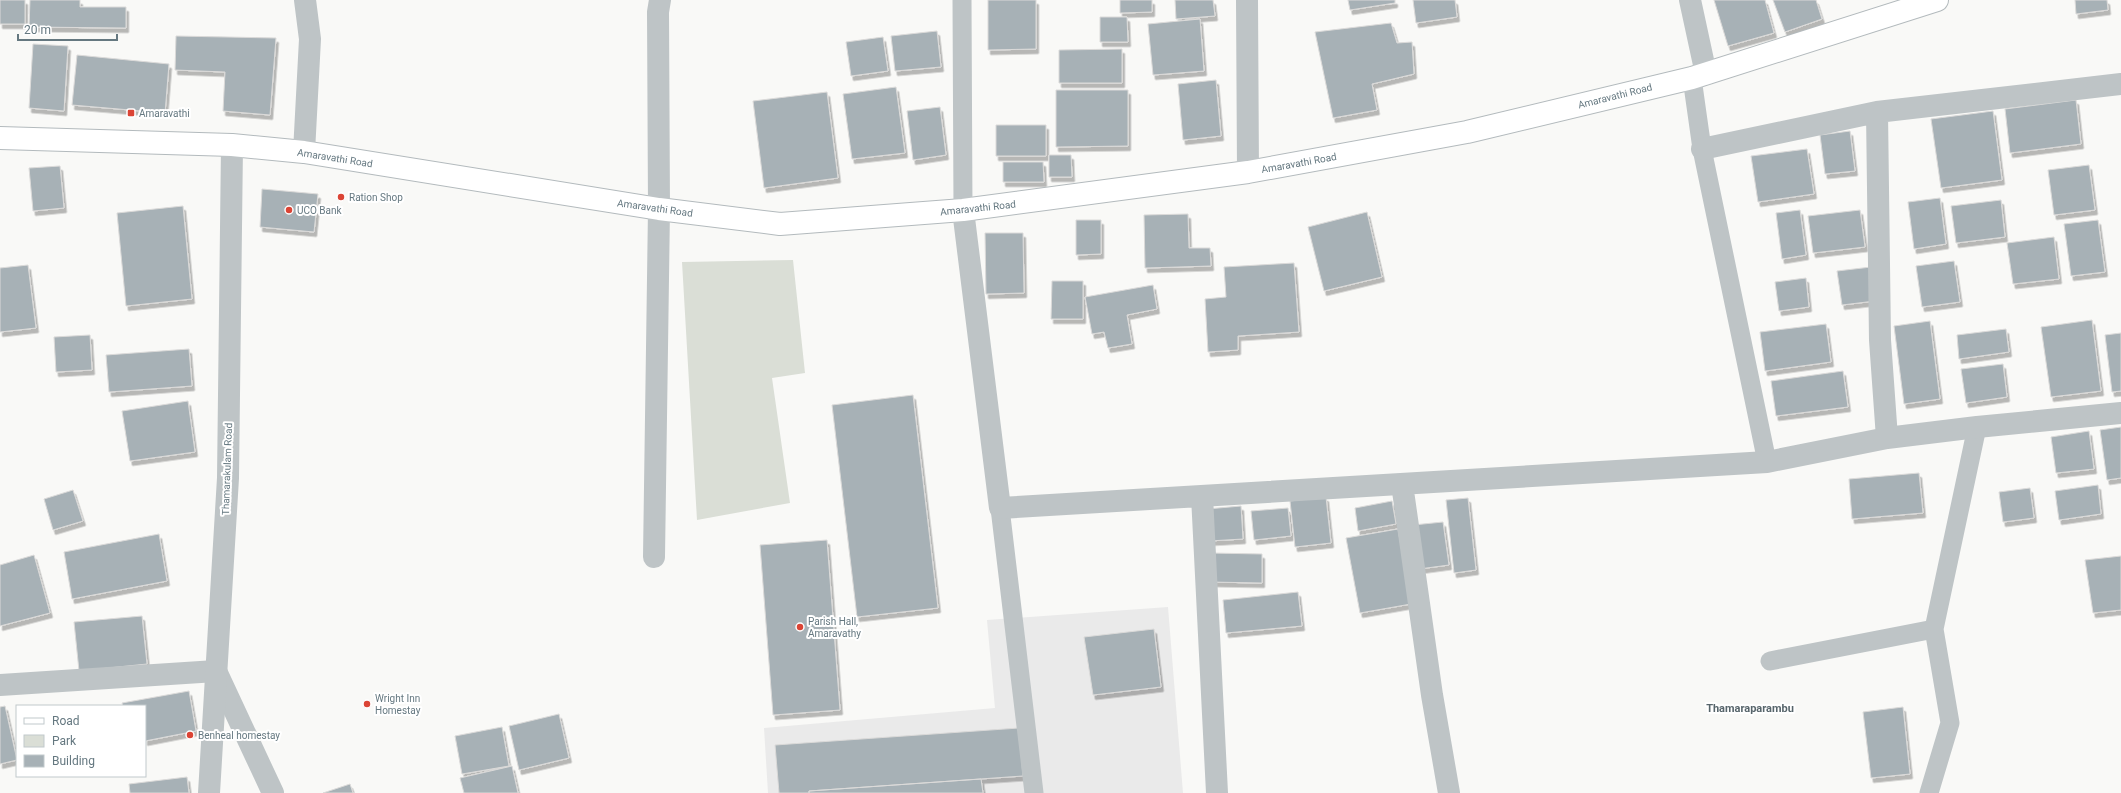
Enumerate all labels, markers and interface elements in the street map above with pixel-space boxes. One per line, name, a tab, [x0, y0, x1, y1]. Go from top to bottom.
scale bar	[18, 16, 117, 42]
text: 20 m	[24, 23, 51, 37]
street label: Amaravathi Road	[1577, 81, 1653, 111]
marker: Amaravathi	[126, 108, 136, 118]
place label: Amaravathi	[139, 108, 190, 119]
street label: Amaravathi Road	[297, 147, 373, 169]
street label: Amaravathi Road	[1261, 151, 1337, 175]
marker: Ration Shop	[336, 192, 346, 202]
place label: Ration Shop	[349, 192, 403, 203]
street label: Amaravathi Road	[617, 197, 693, 219]
street label: Amaravathi Road	[940, 199, 1016, 217]
marker: UCO Bank	[284, 205, 294, 215]
place label: UCO Bank	[297, 205, 343, 216]
street label: Thamarakulam Road	[220, 423, 234, 515]
place label: Parish Hall, Amaravathy	[808, 616, 861, 639]
marker: Parish Hall, Amaravathy	[795, 622, 805, 632]
place label: Wright Inn Homestay	[375, 693, 421, 716]
marker: Wright Inn Homestay	[362, 699, 372, 709]
district label: Thamaraparambu	[1706, 702, 1794, 715]
legend	[16, 705, 146, 777]
text: Road	[52, 714, 80, 728]
marker: Benheal homestay	[185, 730, 195, 740]
place label: Benheal homestay	[198, 730, 280, 741]
text: Park	[52, 734, 77, 748]
text: Building	[52, 754, 95, 768]

